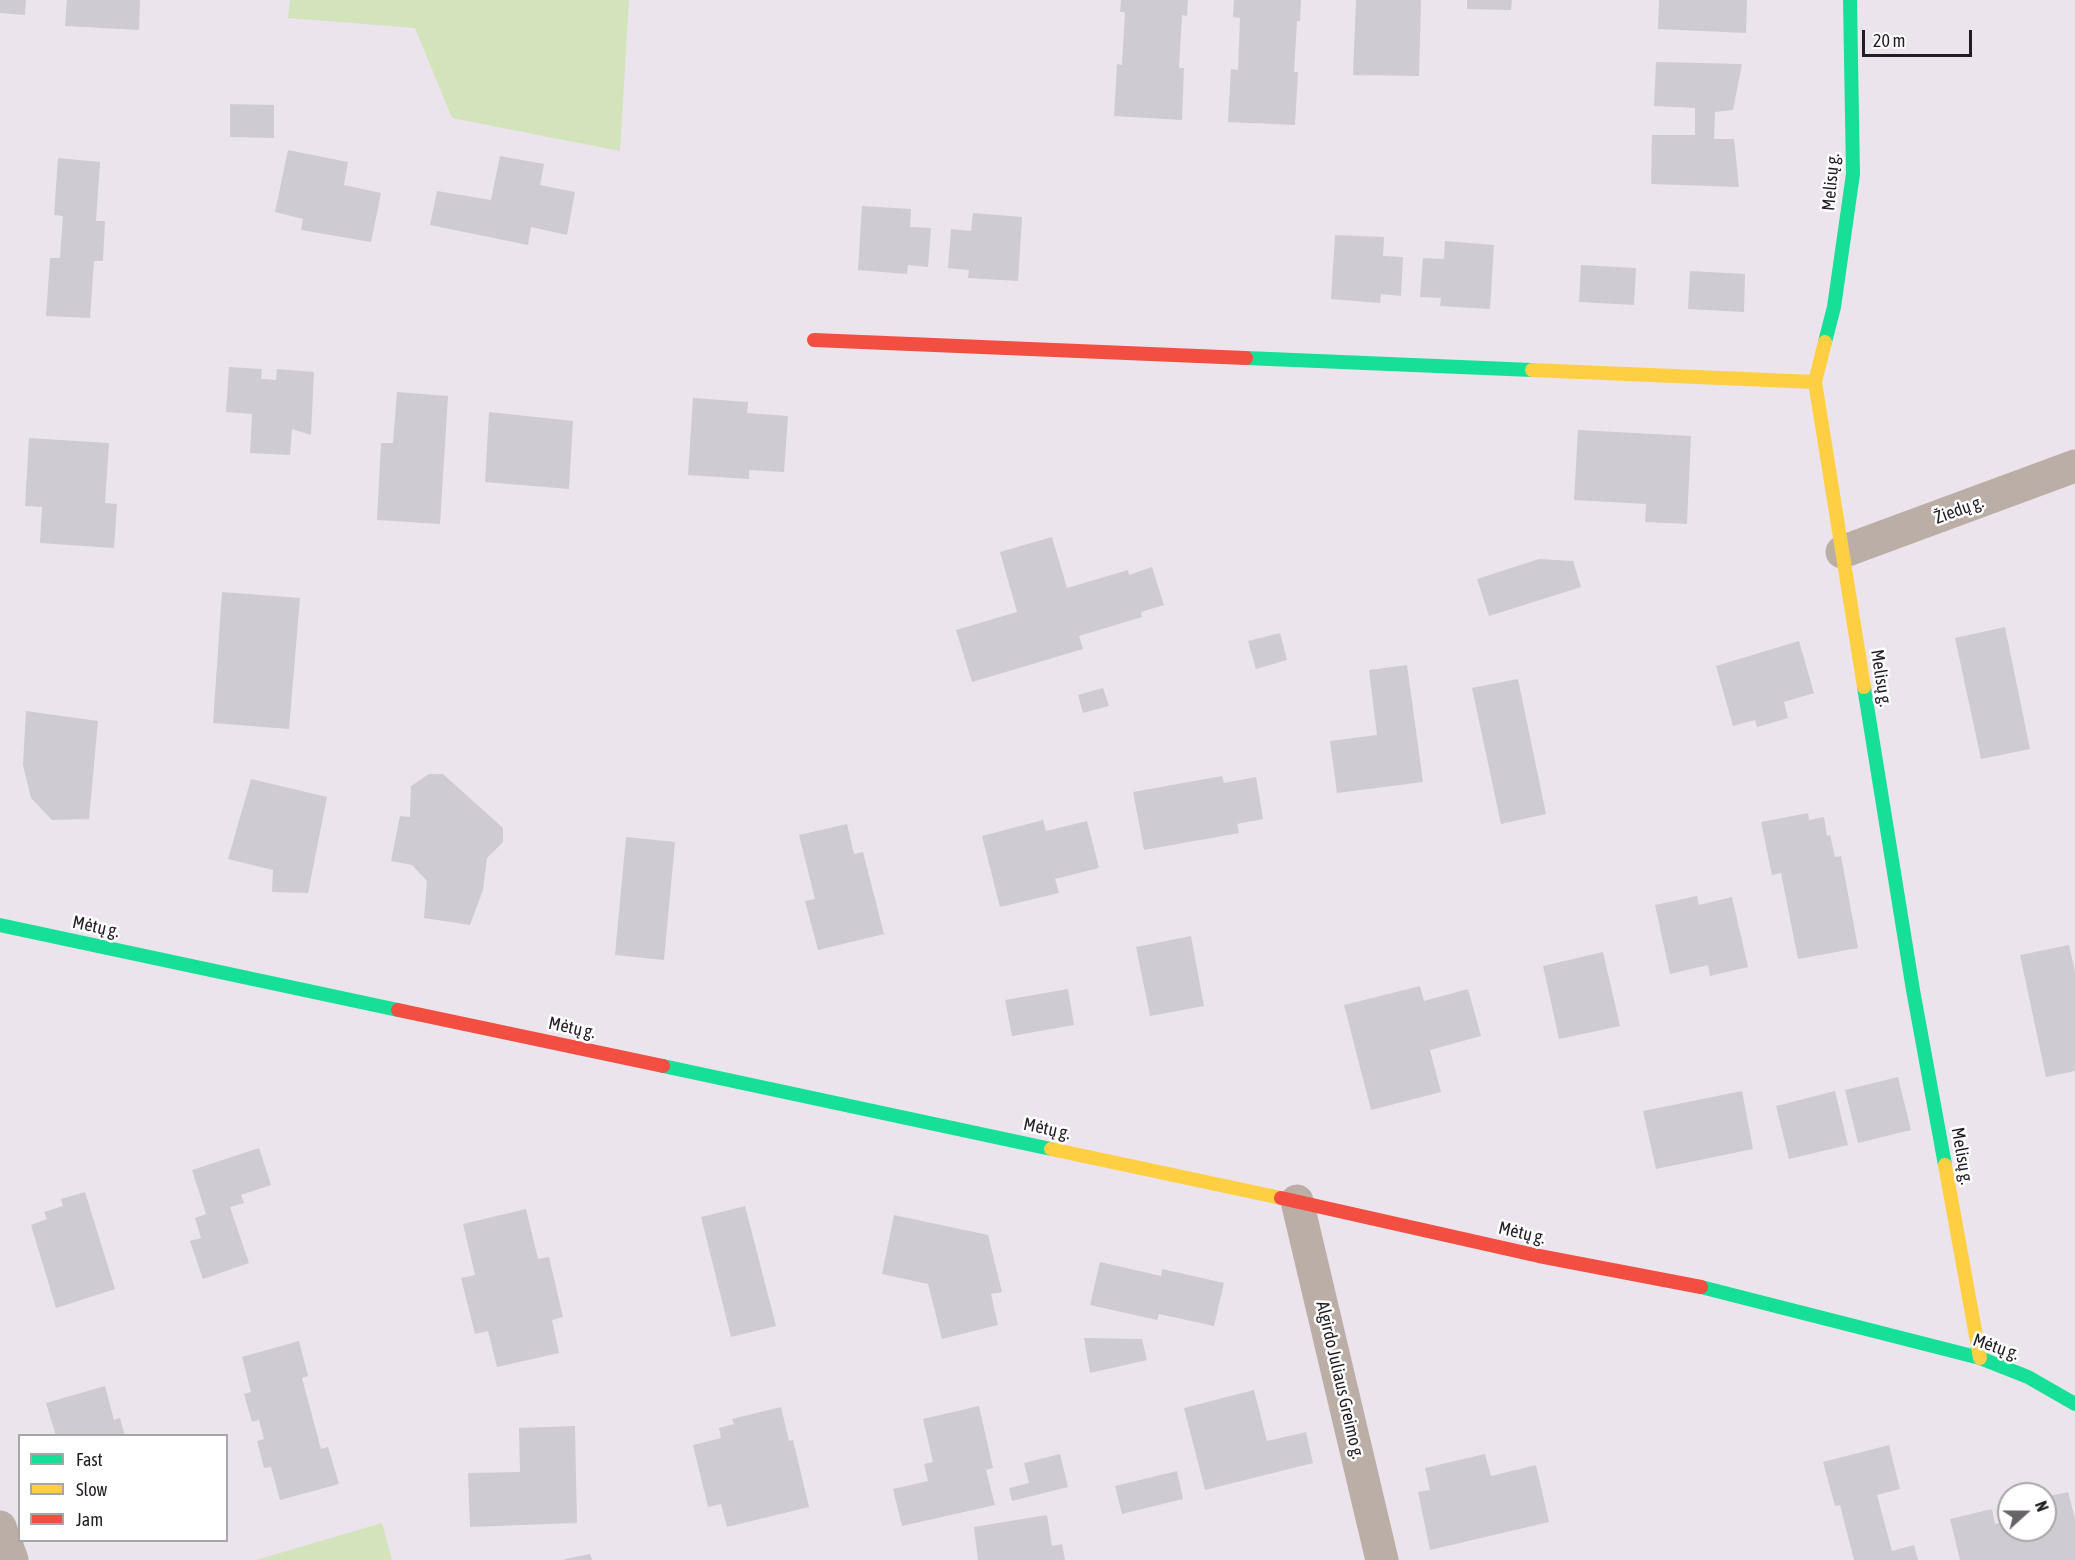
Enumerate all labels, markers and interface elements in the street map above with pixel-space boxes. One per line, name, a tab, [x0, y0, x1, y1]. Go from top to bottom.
scale bar	[1865, 18, 1974, 56]
text: 20 m	[1873, 30, 1905, 51]
street label: Melisų g.	[1818, 152, 1844, 212]
street label: Žiedų g.	[1931, 491, 1987, 529]
street label: Melisų g.	[1866, 648, 1896, 708]
street label: Mėtų g.	[71, 911, 121, 943]
street label: Mėtų g.	[547, 1012, 597, 1044]
street label: Mėtų g.	[1022, 1113, 1072, 1145]
street label: Melisų g.	[1946, 1126, 1978, 1186]
street label: Mėtų g.	[1496, 1217, 1548, 1249]
street label: Algirdo Juliaus Greimo g.	[1311, 1299, 1369, 1461]
street label: Mėtų g.	[1970, 1329, 2022, 1365]
legend	[18, 1434, 228, 1542]
text: Fast	[76, 1449, 103, 1470]
text: Slow	[76, 1479, 107, 1500]
north arrow	[1997, 1482, 2057, 1542]
text: N	[2032, 1499, 2052, 1514]
text: Jam	[76, 1509, 103, 1530]

